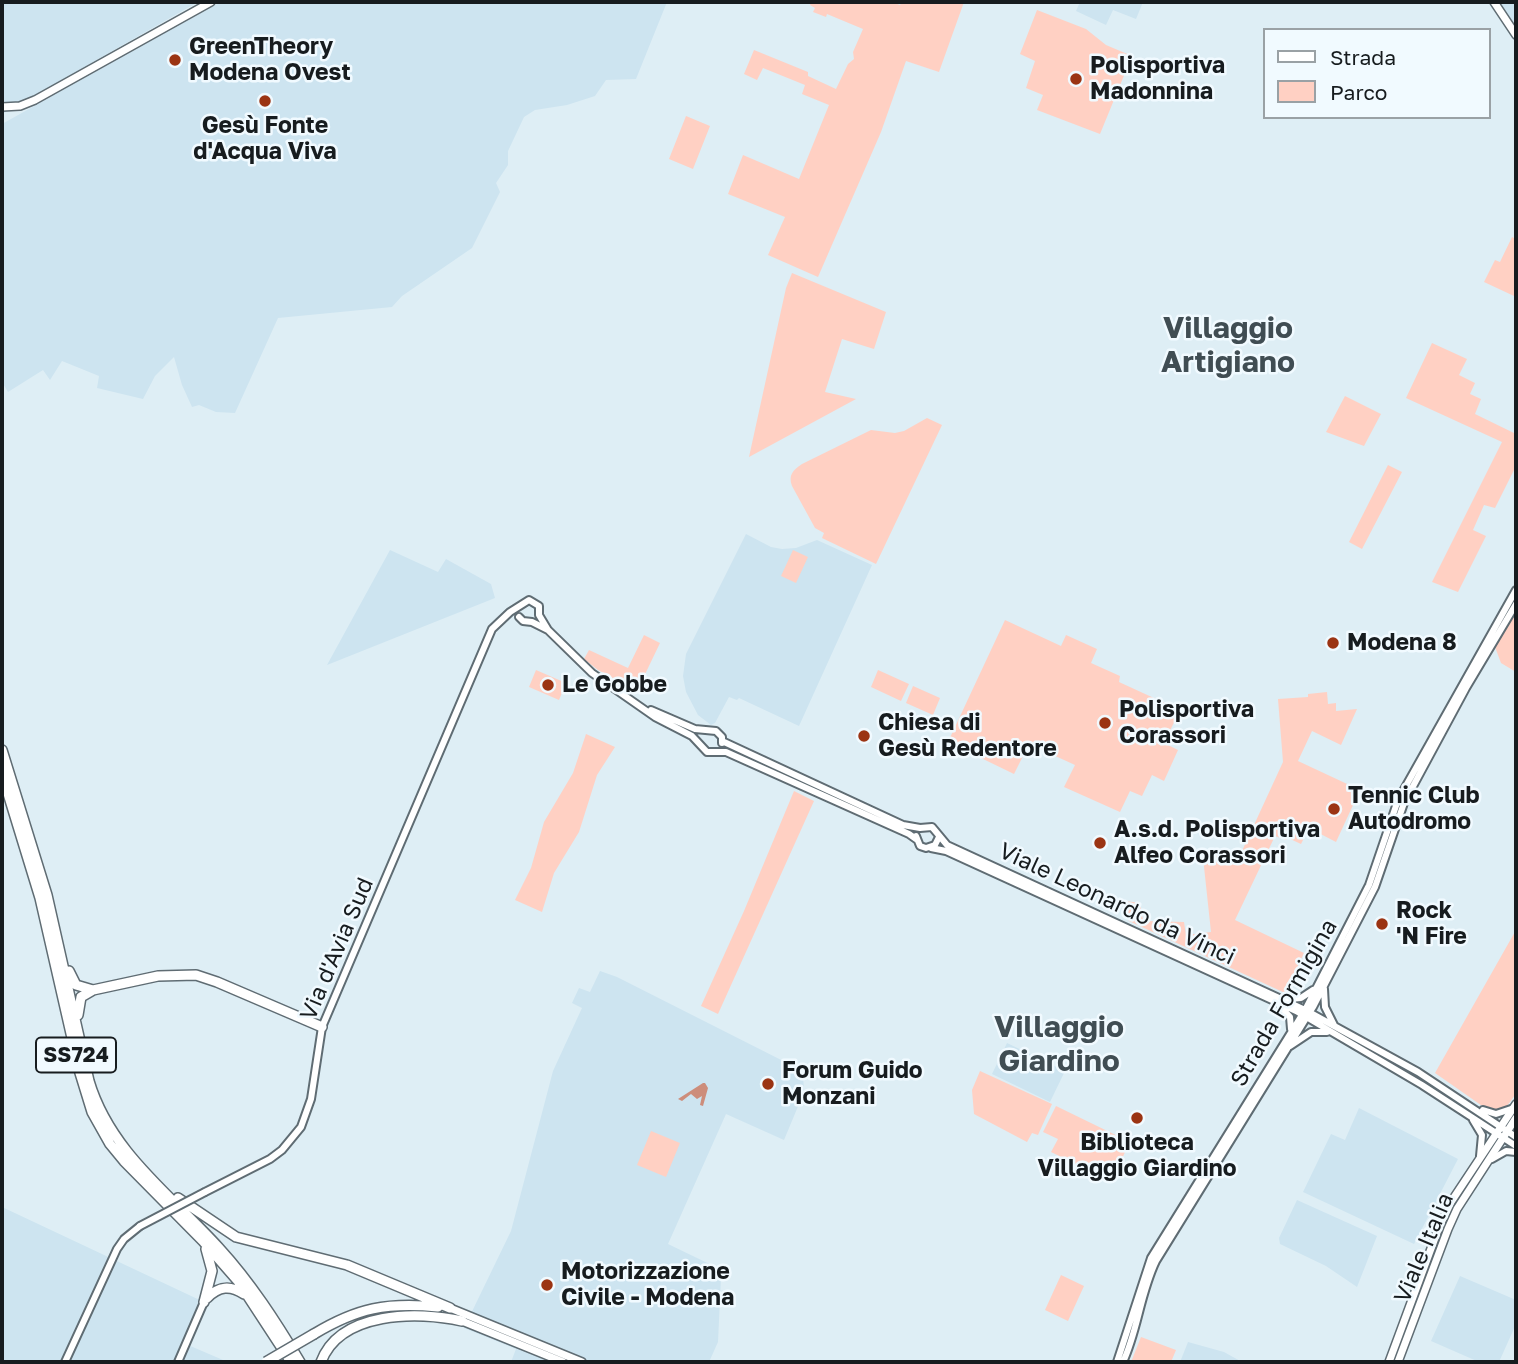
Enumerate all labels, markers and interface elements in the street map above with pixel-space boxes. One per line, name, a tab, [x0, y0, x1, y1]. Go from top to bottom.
legend	[1262, 28, 1490, 119]
place label: GreenTheory Modena Ovest	[189, 33, 351, 87]
text: Strada	[1330, 44, 1396, 70]
marker: GreenTheory Modena Ovest	[167, 52, 183, 68]
place label: Polisportiva Madonnina	[1090, 52, 1225, 106]
marker: Polisportiva Madonnina	[1068, 71, 1084, 87]
text: Parco	[1330, 79, 1387, 105]
marker: Gesù Fonte d'Acqua Viva	[257, 93, 273, 109]
place label: Gesù Fonte d'Acqua Viva	[193, 112, 337, 166]
district label: Villaggio Artigiano	[1161, 310, 1295, 380]
place label: Modena 8	[1347, 629, 1457, 657]
marker: Modena 8	[1325, 635, 1341, 651]
place label: Le Gobbe	[562, 671, 667, 699]
marker: Le Gobbe	[540, 677, 556, 693]
place label: Polisportiva Corassori	[1119, 696, 1254, 750]
place label: Chiesa di Gesù Redentore	[878, 709, 1057, 763]
marker: Polisportiva Corassori	[1097, 715, 1113, 731]
marker: Chiesa di Gesù Redentore	[856, 728, 872, 744]
place label: Tennic Club Autodromo	[1348, 782, 1480, 836]
marker: Tennic Club Autodromo	[1326, 801, 1342, 817]
place label: A.s.d. Polisportiva Alfeo Corassori	[1114, 816, 1320, 870]
marker: A.s.d. Polisportiva Alfeo Corassori	[1092, 835, 1108, 851]
street label: Viale Leonardo da Vinci	[994, 837, 1240, 971]
street label: Via d'Avia Sud	[295, 874, 379, 1024]
place label: Rock 'N Fire	[1396, 897, 1467, 951]
street label: Strada Formigina	[1225, 915, 1343, 1091]
marker: Rock 'N Fire	[1374, 916, 1390, 932]
district label: Villaggio Giardino	[994, 1009, 1124, 1080]
road number: SS724	[36, 1038, 116, 1072]
place label: Forum Guido Monzani	[782, 1057, 923, 1111]
marker: Forum Guido Monzani	[760, 1076, 776, 1092]
marker: Biblioteca Villaggio Giardino	[1129, 1110, 1145, 1126]
place label: Biblioteca Villaggio Giardino	[1038, 1129, 1236, 1183]
street label: Viale Italia	[1388, 1189, 1460, 1307]
place label: Motorizzazione Civile - Modena	[561, 1258, 734, 1312]
marker: Motorizzazione Civile - Modena	[539, 1277, 555, 1293]

